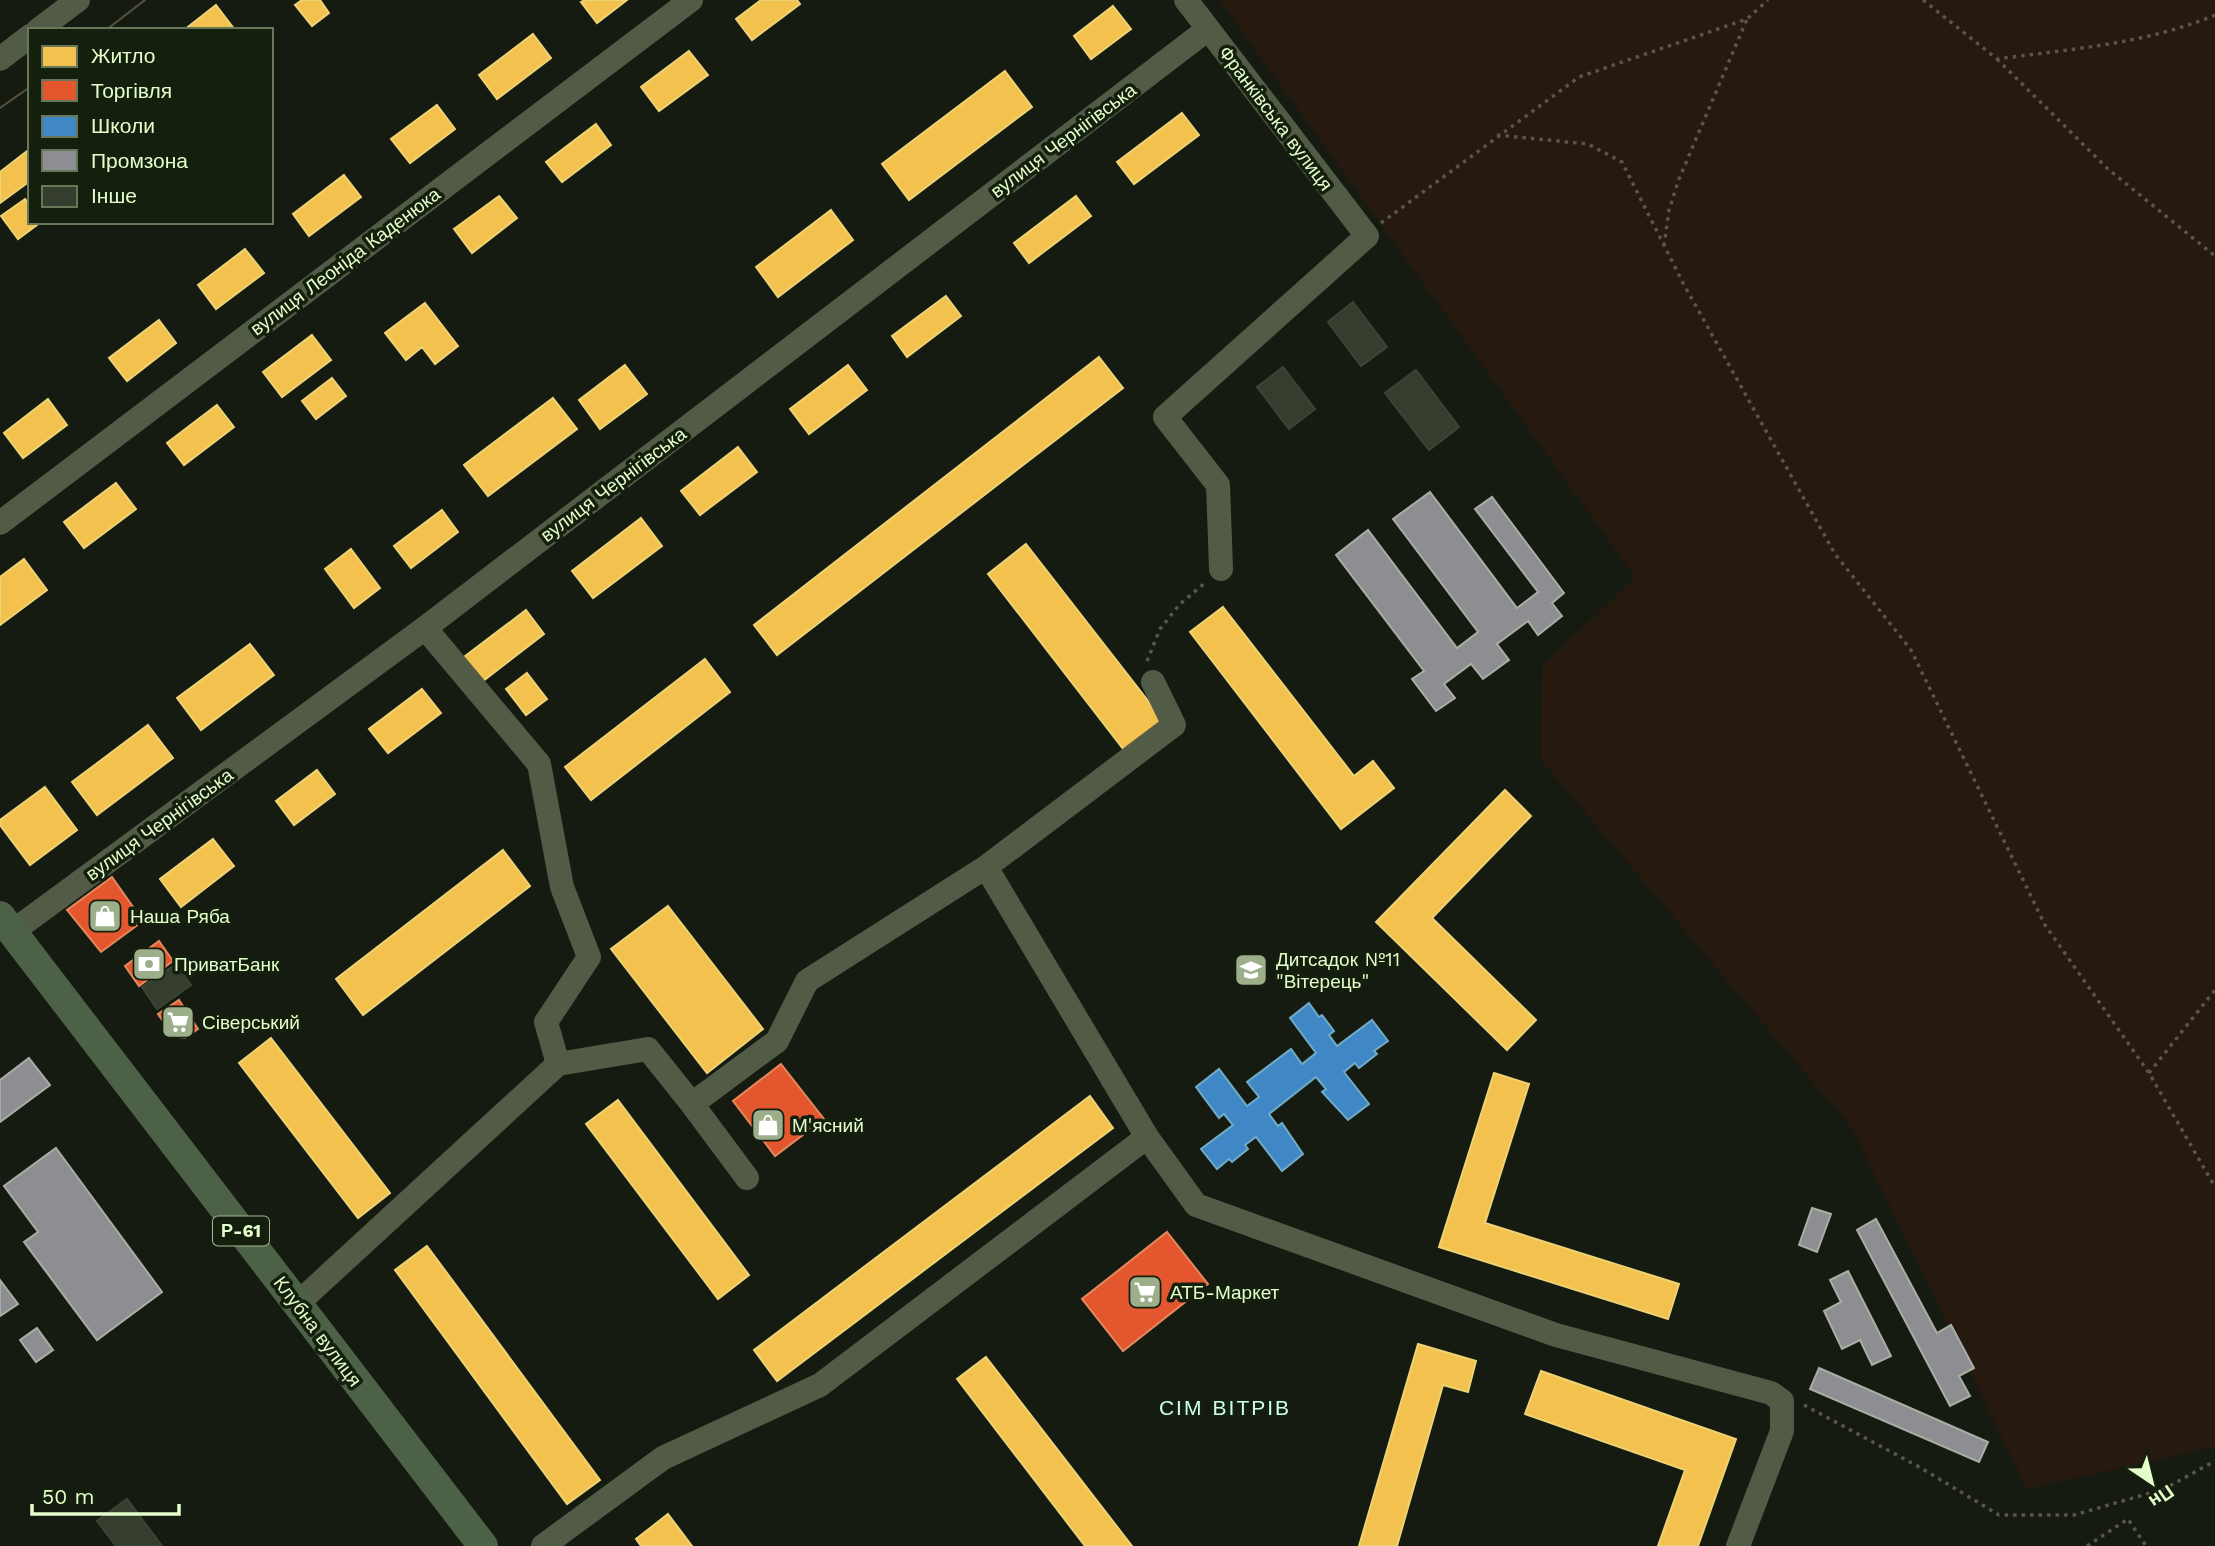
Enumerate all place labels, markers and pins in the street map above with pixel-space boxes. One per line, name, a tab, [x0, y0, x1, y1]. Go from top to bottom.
shop icon: Наша Ряба	[86, 897, 124, 935]
place label: Наша Ряба	[130, 905, 230, 928]
bank icon: ПриватБанк	[130, 945, 168, 983]
place label: Дитсадок №11 "Вітерець"	[1276, 948, 1400, 993]
school or university icon: Дитсадок №11 "Вітерець"	[1232, 951, 1270, 989]
place label: ПриватБанк	[174, 953, 280, 976]
supermarket icon: Сіверський	[159, 1003, 197, 1041]
place label: Сіверський	[202, 1011, 300, 1034]
shop icon: М'ясний	[749, 1106, 787, 1144]
place label: М'ясний	[792, 1114, 864, 1137]
supermarket icon: АТБ-Маркет	[1126, 1273, 1164, 1311]
place label: АТБ-Маркет	[1170, 1281, 1280, 1304]

